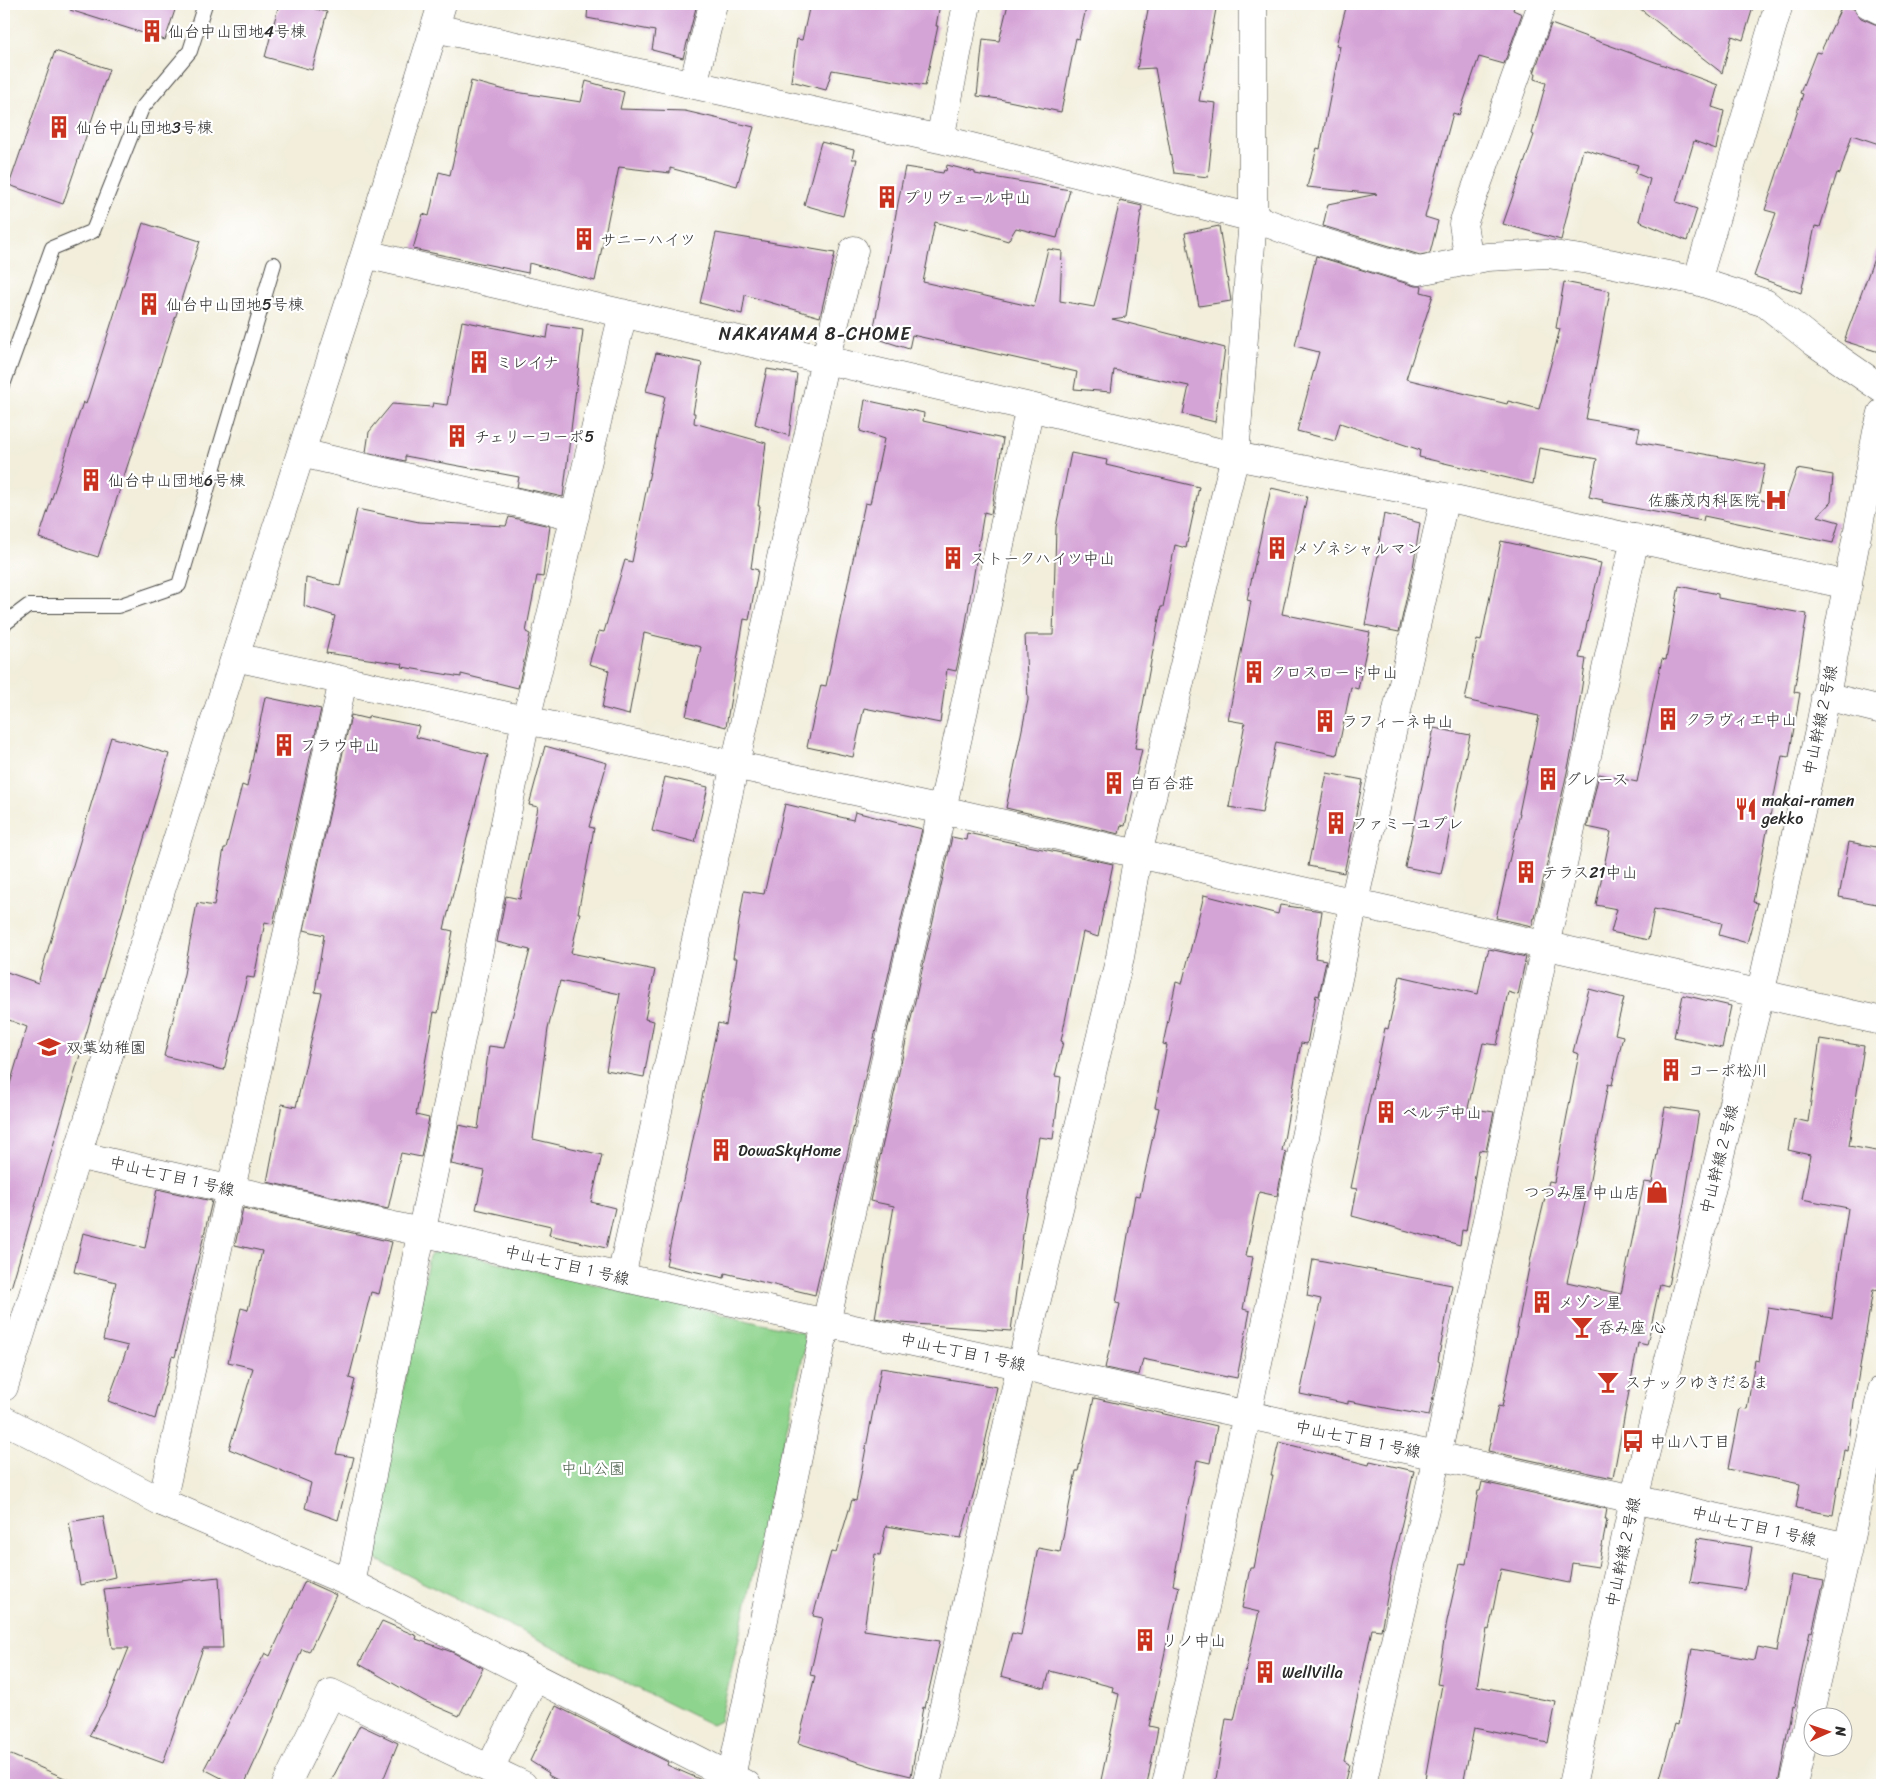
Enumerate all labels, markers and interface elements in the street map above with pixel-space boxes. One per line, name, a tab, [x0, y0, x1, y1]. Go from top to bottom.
place label: 仙台中山団地4号棟	[168, 17, 306, 46]
building icon: 仙台中山団地4号棟	[139, 18, 165, 44]
place label: 仙台中山団地3号棟	[76, 113, 213, 142]
building icon: 仙台中山団地3号棟	[46, 114, 72, 140]
place label: プリヴェール中山	[904, 183, 1031, 212]
building icon: プリヴェール中山	[874, 184, 900, 210]
place label: サニーハイツ	[600, 225, 696, 254]
building icon: サニーハイツ	[571, 226, 597, 252]
place label: 仙台中山団地5号棟	[166, 290, 304, 319]
building icon: 仙台中山団地5号棟	[136, 291, 162, 317]
district label: NAKAYAMA 8-CHOME	[719, 318, 911, 350]
place label: ミレイナ	[496, 348, 559, 377]
building icon: ミレイナ	[466, 349, 492, 375]
place label: チェリーコーポ5	[474, 422, 594, 451]
building icon: チェリーコーポ5	[444, 423, 470, 449]
place label: 仙台中山団地6号棟	[108, 466, 245, 495]
building icon: 仙台中山団地6号棟	[78, 467, 104, 493]
place label: 佐藤茂内科医院	[1648, 486, 1760, 515]
hospital icon: 佐藤茂内科医院	[1763, 487, 1789, 513]
place label: メゾネシャルマン	[1294, 534, 1422, 563]
building icon: メゾネシャルマン	[1264, 535, 1290, 561]
place label: ストークハイツ中山	[970, 544, 1115, 573]
building icon: ストークハイツ中山	[940, 545, 966, 571]
place label: クロスロード中山	[1270, 658, 1398, 687]
building icon: クロスロード中山	[1241, 659, 1267, 685]
street label: 中山幹線２号線	[1794, 662, 1846, 778]
place label: クラヴィエ中山	[1685, 705, 1797, 734]
building icon: クラヴィエ中山	[1655, 706, 1681, 732]
place label: ラフィーネ中山	[1342, 707, 1453, 736]
building icon: ラフィーネ中山	[1312, 708, 1338, 734]
place label: フラウ中山	[300, 731, 380, 760]
building icon: フラウ中山	[271, 732, 297, 758]
place label: グレース	[1565, 765, 1629, 794]
building icon: グレース	[1535, 766, 1561, 792]
place label: 白百合荘	[1130, 769, 1194, 798]
building icon: 白百合荘	[1101, 770, 1127, 796]
place label: makai-ramen gekko	[1760, 786, 1855, 833]
restaurant icon: makai-ramen gekko	[1733, 796, 1759, 822]
place label: ファミーユプレ	[1352, 809, 1464, 838]
building icon: ファミーユプレ	[1323, 810, 1349, 836]
place label: テラス21中山	[1542, 858, 1637, 887]
building icon: テラス21中山	[1513, 859, 1539, 885]
place label: 双葉幼稚園	[66, 1033, 146, 1062]
school or university icon: 双葉幼稚園	[36, 1034, 62, 1060]
place label: コーポ松川	[1688, 1056, 1768, 1085]
building icon: コーポ松川	[1658, 1057, 1684, 1083]
place label: ベルデ中山	[1402, 1098, 1482, 1127]
building icon: ベルデ中山	[1373, 1099, 1399, 1125]
street label: 中山幹線２号線	[1691, 1101, 1747, 1217]
place label: DowaSkyHome	[738, 1136, 841, 1165]
building icon: DowaSkyHome	[708, 1137, 734, 1163]
street label: 中山七丁目１号線	[106, 1147, 238, 1205]
place label: つつみ屋 中山店	[1524, 1178, 1640, 1207]
shop icon: つつみ屋 中山店	[1644, 1179, 1670, 1205]
street label: 中山七丁目１号線	[501, 1236, 633, 1294]
place label: メゾン星	[1558, 1288, 1622, 1317]
building icon: メゾン星	[1529, 1289, 1555, 1315]
place label: 呑み座 心	[1598, 1313, 1666, 1342]
bar icon: 呑み座 心	[1569, 1314, 1595, 1340]
street label: 中山七丁目１号線	[897, 1325, 1029, 1379]
place label: スナックゆきだるま	[1625, 1368, 1769, 1397]
bar icon: スナックゆきだるま	[1595, 1369, 1621, 1395]
street label: 中山七丁目１号線	[1292, 1412, 1424, 1466]
place label: 中山八丁目	[1650, 1427, 1730, 1456]
bus stop icon: 中山八丁目	[1620, 1428, 1646, 1454]
park label: 中山公園	[561, 1454, 625, 1483]
street label: 中山幹線２号線	[1597, 1494, 1649, 1610]
street label: 中山七丁目１号線	[1688, 1497, 1820, 1555]
place label: リノ中山	[1162, 1626, 1226, 1655]
building icon: リノ中山	[1132, 1627, 1158, 1653]
place label: WellVilla	[1282, 1658, 1343, 1687]
building icon: WellVilla	[1252, 1659, 1278, 1685]
north arrow	[1804, 1706, 1854, 1756]
text: N	[1828, 1725, 1853, 1737]

